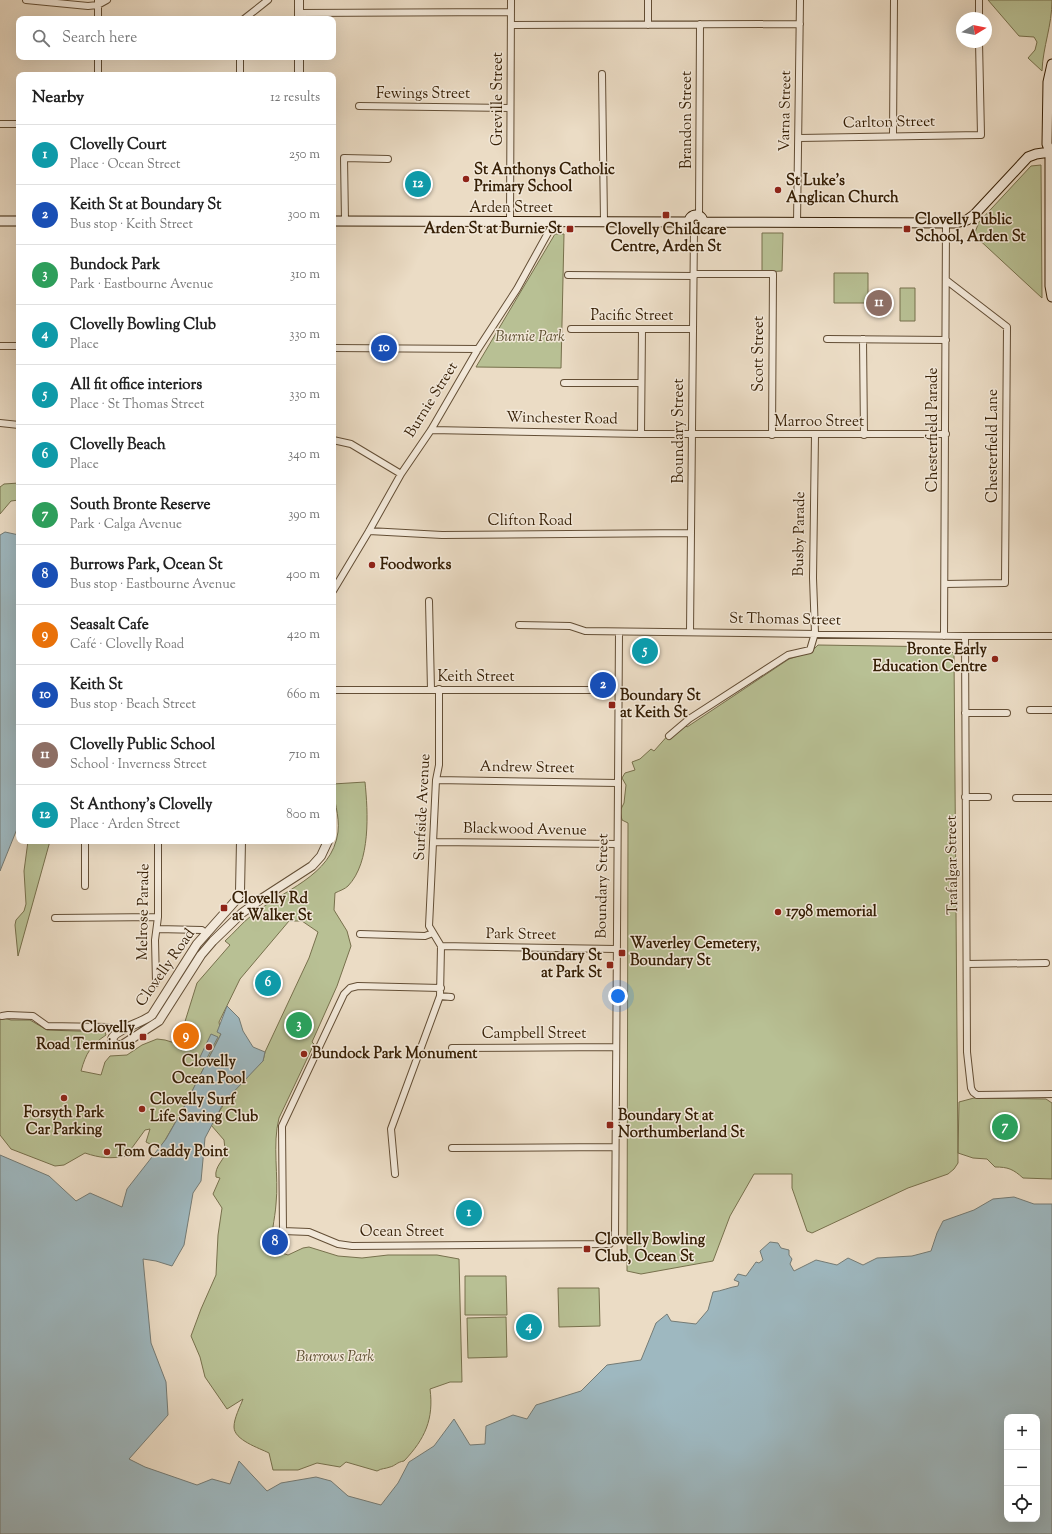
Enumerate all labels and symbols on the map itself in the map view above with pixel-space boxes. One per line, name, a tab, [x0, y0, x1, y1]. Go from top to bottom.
north arrow	[956, 12, 992, 48]
street label: Greville Street	[488, 52, 509, 146]
street label: Varna Street	[775, 70, 797, 152]
street label: Brandon Street	[677, 71, 698, 169]
street label: Fewings Street	[376, 84, 470, 105]
street label: Carlton Street	[843, 112, 935, 134]
place label: St Anthonys Catholic Primary School	[474, 160, 615, 198]
pin: 12	[405, 169, 431, 199]
place label: St Luke's Anglican Church	[786, 171, 899, 209]
marker: St Anthonys Catholic Primary School	[461, 174, 471, 184]
marker: St Luke's Anglican Church	[773, 185, 783, 195]
street label: Arden Street	[469, 198, 553, 219]
marker: Clovelly Childcare Centre, Arden St	[661, 210, 671, 220]
place label: Clovelly Public School, Arden St	[915, 210, 1027, 248]
place label: Arden St at Burnie St	[424, 219, 563, 240]
place label: Clovelly Childcare Centre, Arden St	[606, 220, 726, 258]
marker: Arden St at Burnie St	[565, 224, 575, 234]
marker: Clovelly Public School, Arden St	[902, 224, 912, 234]
pin: 11	[866, 288, 892, 318]
street label: Pacific Street	[591, 306, 673, 327]
street label: Scott Street	[749, 316, 770, 392]
park label: Burnie Park	[495, 327, 565, 348]
pin: 10	[371, 333, 397, 363]
street label: Burnie Street	[400, 358, 464, 442]
street label: Chesterfield Parade	[923, 368, 944, 492]
street label: Boundary Street	[669, 378, 690, 484]
street label: Chesterfield Lane	[983, 389, 1004, 503]
street label: Winchester Road	[506, 408, 619, 430]
street label: Marroo Street	[774, 412, 864, 433]
street label: Busby Parade	[789, 491, 811, 577]
street label: Clifton Road	[488, 511, 573, 532]
place label: Foodworks	[380, 555, 452, 576]
marker: Foodworks	[367, 560, 377, 570]
street label: St Thomas Street	[729, 609, 841, 631]
pin: 5	[632, 636, 658, 666]
place label: Bronte Early Education Centre	[873, 640, 988, 678]
marker: Bronte Early Education Centre	[990, 654, 1000, 664]
street label: Keith Street	[437, 667, 515, 688]
pin: 2	[590, 670, 616, 700]
place label: Boundary St at Keith St	[620, 686, 701, 724]
marker: Boundary St at Keith St	[607, 700, 617, 710]
street label: Surfside Avenue	[410, 753, 436, 861]
street label: Andrew Street	[479, 757, 575, 779]
street label: Trafalgar Street	[942, 815, 964, 915]
street label: Blackwood Avenue	[463, 818, 587, 842]
street label: Boundary Street	[592, 833, 614, 939]
street label: Melrose Parade	[133, 863, 155, 961]
place label: Clovelly Rd at Walker St	[232, 889, 313, 927]
place label: 1798 memorial	[786, 902, 878, 923]
marker: Clovelly Rd at Walker St	[219, 903, 229, 913]
marker: 1798 memorial	[773, 907, 783, 917]
street label: Clovelly Road	[131, 924, 201, 1011]
street label: Park Street	[486, 924, 556, 946]
place label: Waverley Cemetery, Boundary St	[630, 934, 760, 972]
place label: Boundary St at Park St	[521, 946, 603, 984]
marker: Waverley Cemetery, Boundary St	[617, 948, 627, 958]
marker: Boundary St at Park St	[605, 960, 615, 970]
pin: 6	[255, 968, 281, 998]
your location	[608, 986, 628, 1006]
pin: 3	[286, 1010, 312, 1040]
place label: Clovelly Road Terminus	[36, 1018, 136, 1056]
pin: 9	[173, 1021, 199, 1051]
street label: Campbell Street	[482, 1024, 586, 1045]
marker: Clovelly Road Terminus	[138, 1032, 148, 1042]
marker: Clovelly Ocean Pool	[204, 1042, 214, 1052]
place label: Bundock Park Monument	[312, 1044, 478, 1065]
marker: Bundock Park Monument	[299, 1049, 309, 1059]
place label: Clovelly Ocean Pool	[172, 1052, 247, 1090]
place label: Clovelly Surf Life Saving Club	[150, 1090, 258, 1128]
marker: Forsyth Park Car Parking	[59, 1093, 69, 1103]
place label: Forsyth Park Car Parking	[23, 1103, 105, 1141]
marker: Clovelly Surf Life Saving Club	[137, 1104, 147, 1114]
place label: Boundary St at Northumberland St	[618, 1106, 745, 1144]
pin: 7	[992, 1112, 1018, 1142]
marker: Boundary St at Northumberland St	[605, 1120, 615, 1130]
place label: Tom Caddy Point	[115, 1142, 229, 1163]
marker: Tom Caddy Point	[102, 1147, 112, 1157]
pin: 1	[456, 1198, 482, 1228]
street label: Ocean Street	[360, 1222, 444, 1243]
pin: 8	[262, 1227, 288, 1257]
place label: Clovelly Bowling Club, Ocean St	[595, 1230, 706, 1268]
marker: Clovelly Bowling Club, Ocean St	[582, 1244, 592, 1254]
pin: 4	[516, 1312, 542, 1342]
park label: Burrows Park	[296, 1347, 374, 1368]

